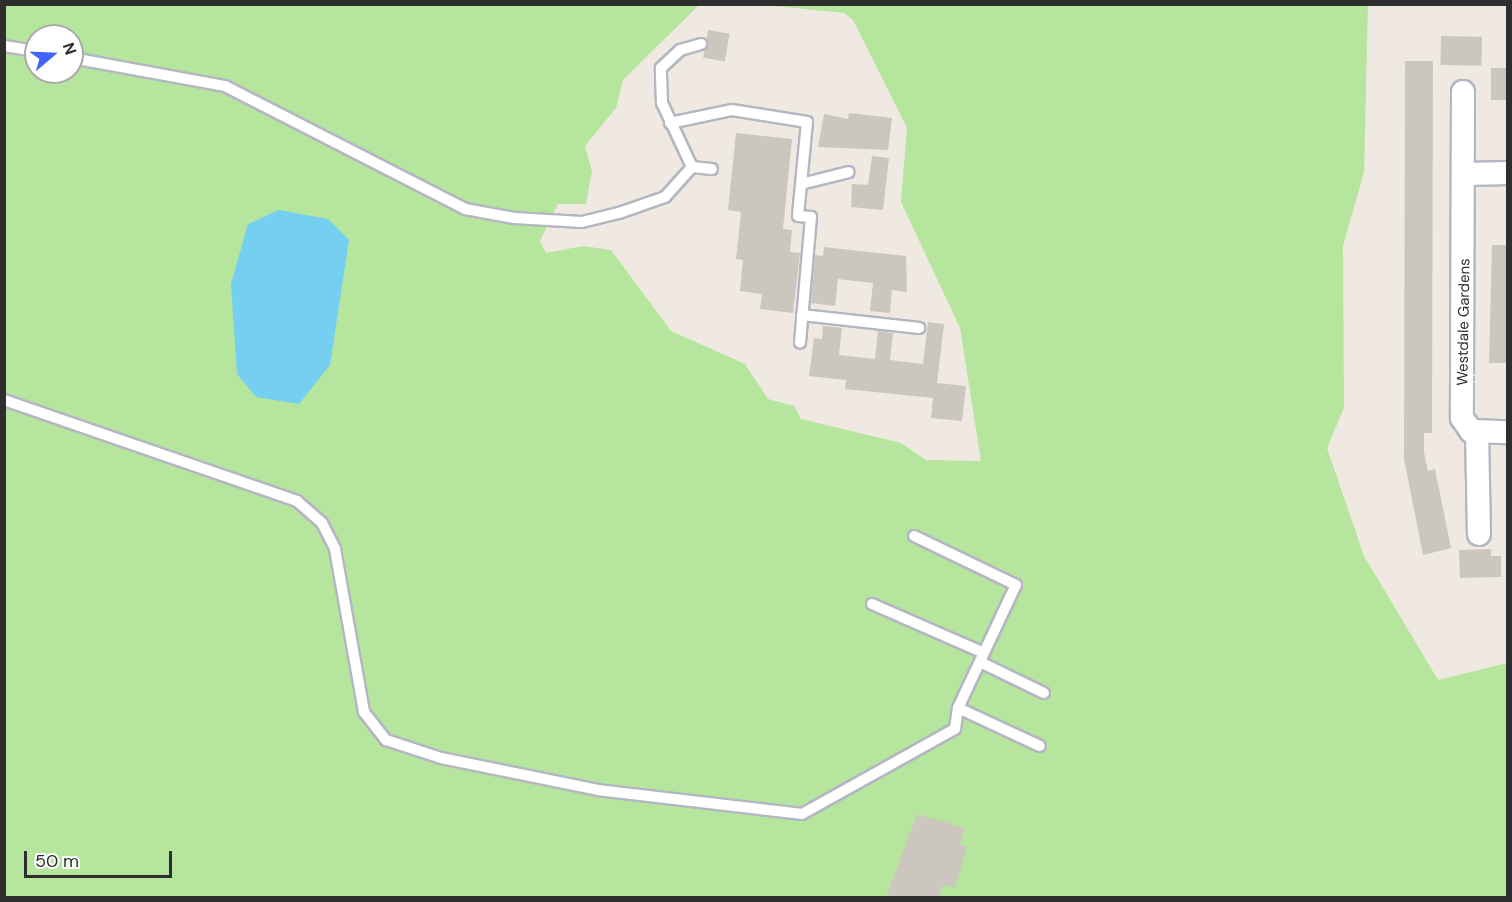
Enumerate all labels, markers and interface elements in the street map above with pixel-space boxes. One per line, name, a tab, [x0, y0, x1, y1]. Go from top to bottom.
north arrow	[24, 24, 84, 84]
text: N	[58, 40, 81, 58]
street label: Westdale Gardens	[1454, 258, 1474, 386]
scale bar	[27, 839, 176, 877]
text: 50 m	[35, 849, 79, 873]

